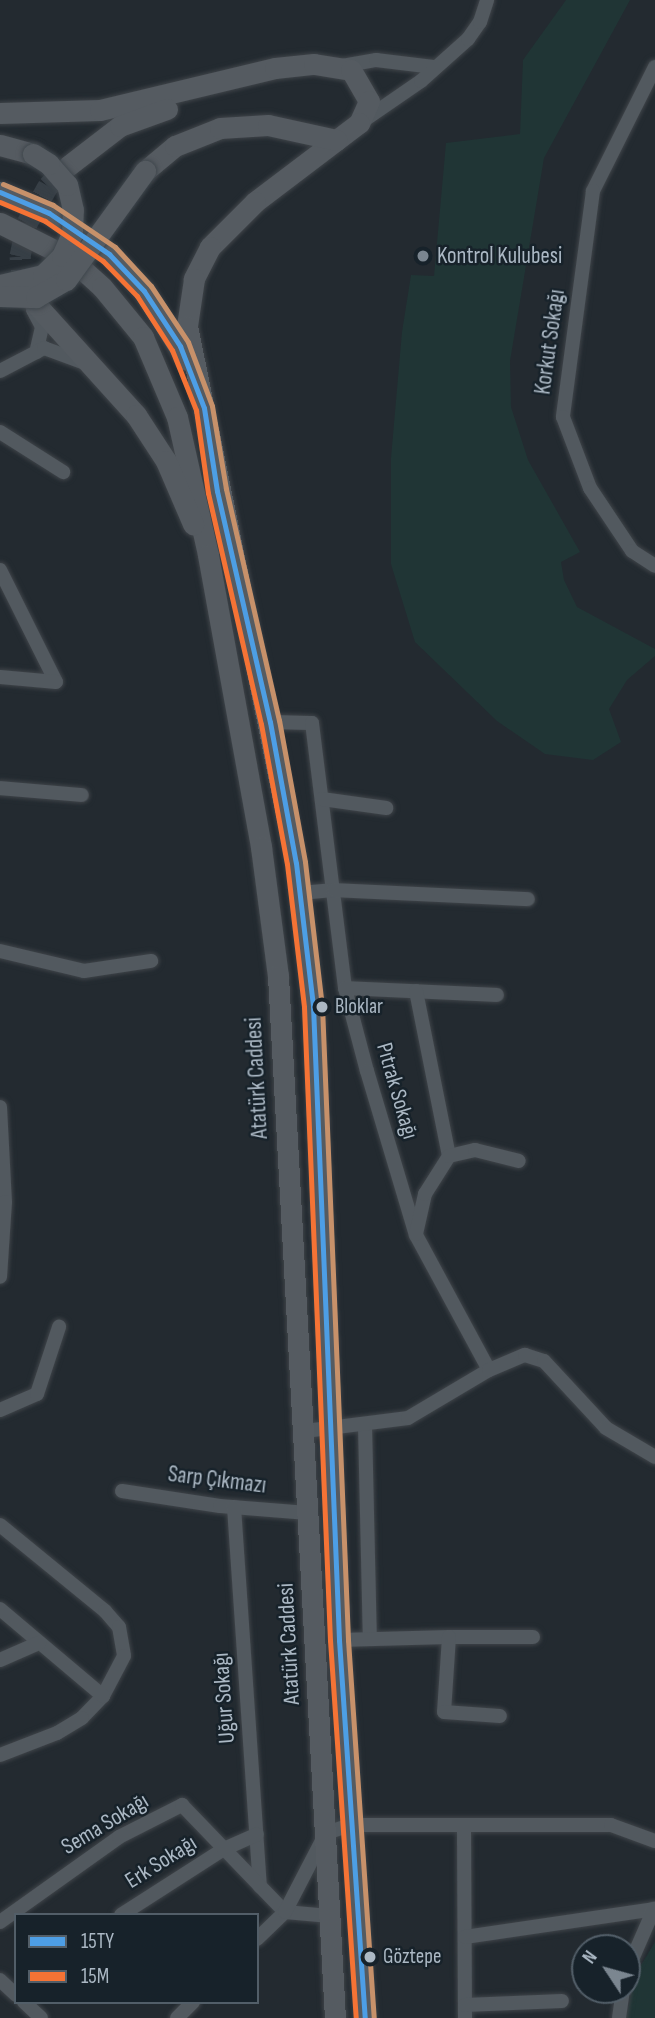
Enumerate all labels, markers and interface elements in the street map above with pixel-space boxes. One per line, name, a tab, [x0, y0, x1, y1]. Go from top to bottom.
place label: Kontrol Kulubesi	[437, 242, 562, 270]
marker: Kontrol Kulubesi	[415, 248, 431, 264]
street label: Korkut Sokağı	[529, 288, 571, 396]
place label: Bloklar	[335, 994, 383, 1020]
marker: Bloklar	[315, 1000, 329, 1014]
street label: Atatürk Caddesi	[240, 1016, 274, 1140]
street label: Pıtrak Sokağı	[370, 1040, 424, 1142]
street label: Sarp Çıkmazı	[166, 1460, 268, 1500]
street label: Atatürk Caddesi	[272, 1582, 306, 1706]
street label: Uğur Sokağı	[207, 1652, 241, 1744]
street label: Sema Sokağı	[56, 1787, 154, 1861]
street label: Erk Sokağı	[120, 1829, 202, 1895]
legend	[14, 1913, 259, 2004]
text: 15TY	[81, 1929, 114, 1954]
north arrow	[571, 1934, 641, 2004]
place label: Göztepe	[383, 1944, 441, 1970]
text: N	[578, 1947, 603, 1968]
marker: Göztepe	[363, 1950, 377, 1964]
text: 15M	[81, 1964, 109, 1989]

